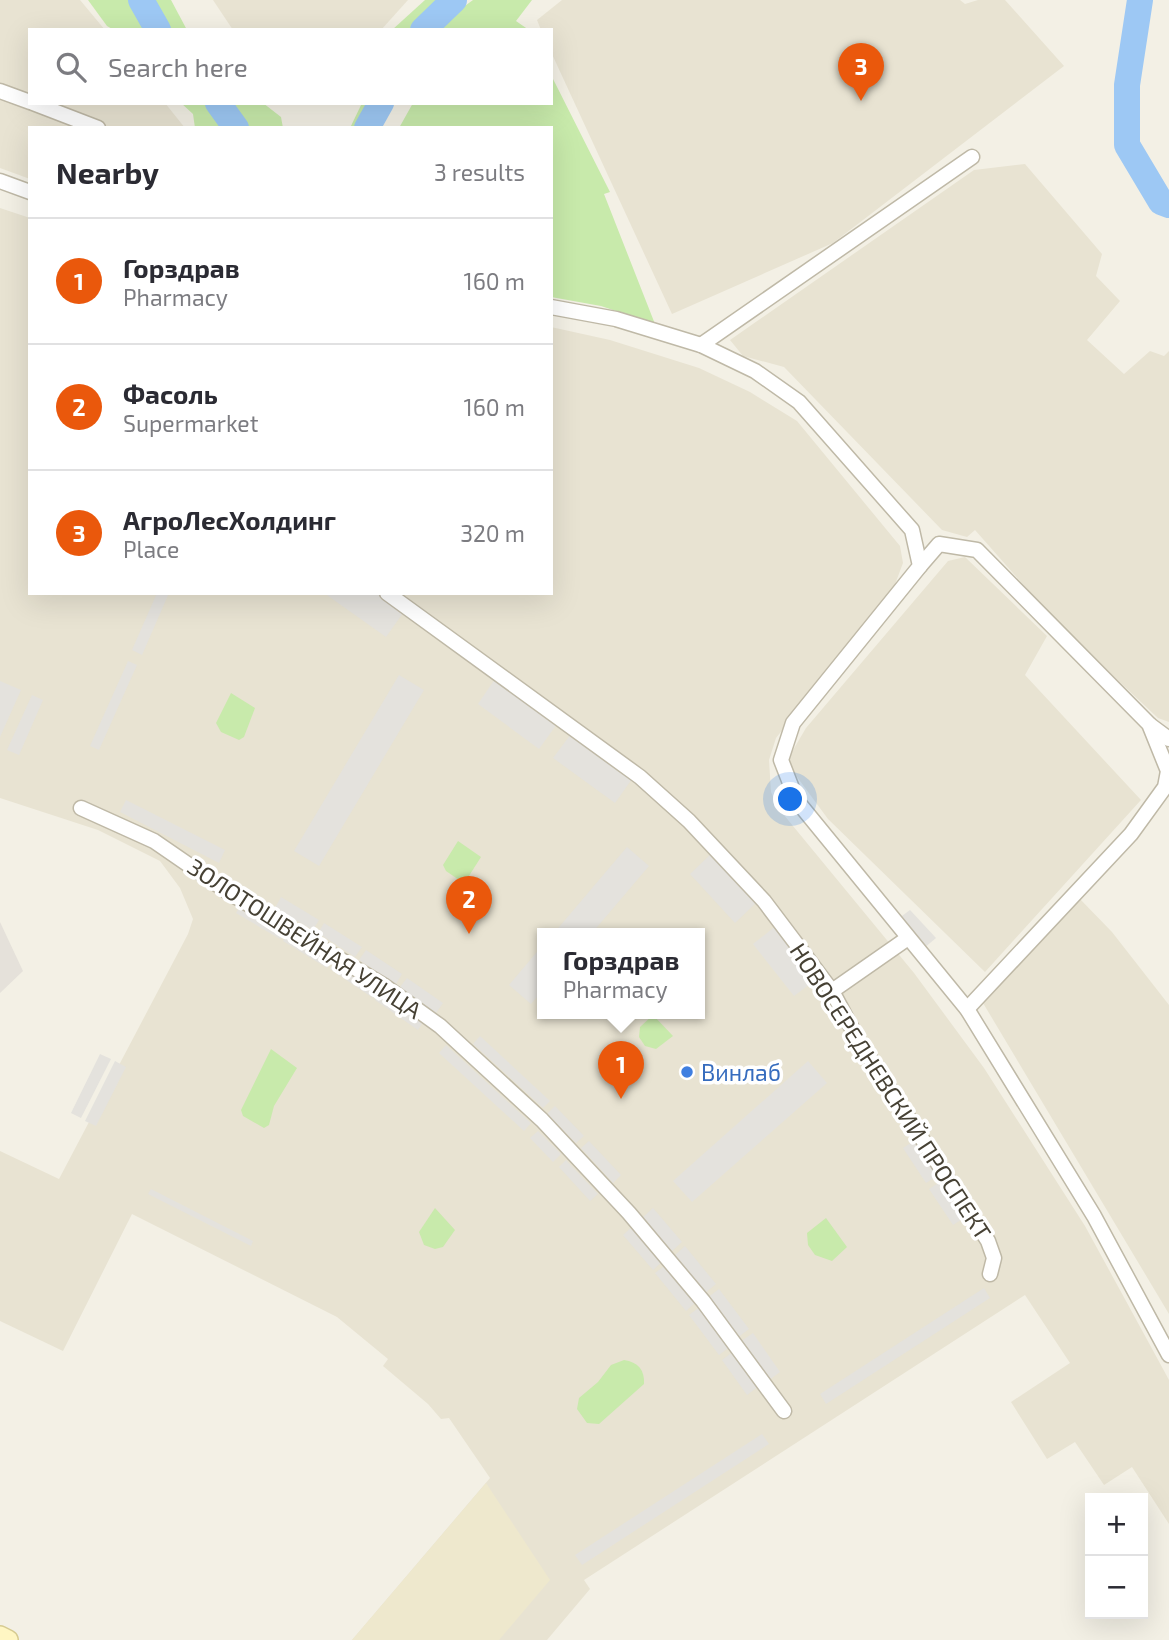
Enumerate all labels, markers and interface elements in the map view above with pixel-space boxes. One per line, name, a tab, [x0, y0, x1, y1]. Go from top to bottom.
search box	[28, 28, 553, 105]
pin: 3	[838, 43, 884, 101]
icon: search	[52, 48, 90, 86]
text: Search here	[108, 51, 248, 82]
text: Nearby	[56, 154, 159, 190]
text: 3 results	[434, 158, 525, 186]
text: Горздрав	[123, 252, 240, 283]
text: 1	[74, 267, 84, 295]
text: 160 m	[464, 267, 525, 295]
text: Pharmacy	[123, 283, 228, 311]
text: Фасоль	[123, 378, 218, 409]
text: 2	[72, 393, 86, 421]
text: 160 m	[464, 393, 525, 421]
text: Supermarket	[123, 409, 258, 437]
text: АгроЛесХолдинг	[123, 504, 336, 535]
text: 3	[72, 519, 86, 547]
text: 320 m	[460, 519, 525, 547]
text: Place	[123, 535, 179, 563]
your location	[773, 782, 807, 816]
street label: ЗОЛОТОШВЕЙНАЯ УЛИЦА	[183, 852, 427, 1024]
pin: 2	[446, 876, 492, 934]
popup	[537, 928, 705, 1019]
street label: НОВОСЕРЕДНЕВСКИЙ ПРОСПЕКТ	[785, 937, 997, 1245]
text: Горздрав	[563, 944, 679, 975]
text: Pharmacy	[563, 975, 668, 1003]
pin: 1	[598, 1041, 644, 1099]
place label: Винлаб	[701, 1058, 781, 1086]
marker: Винлаб	[679, 1064, 695, 1080]
map controls	[1085, 1493, 1148, 1619]
button: +	[1085, 1493, 1148, 1556]
button: −	[1085, 1556, 1148, 1619]

